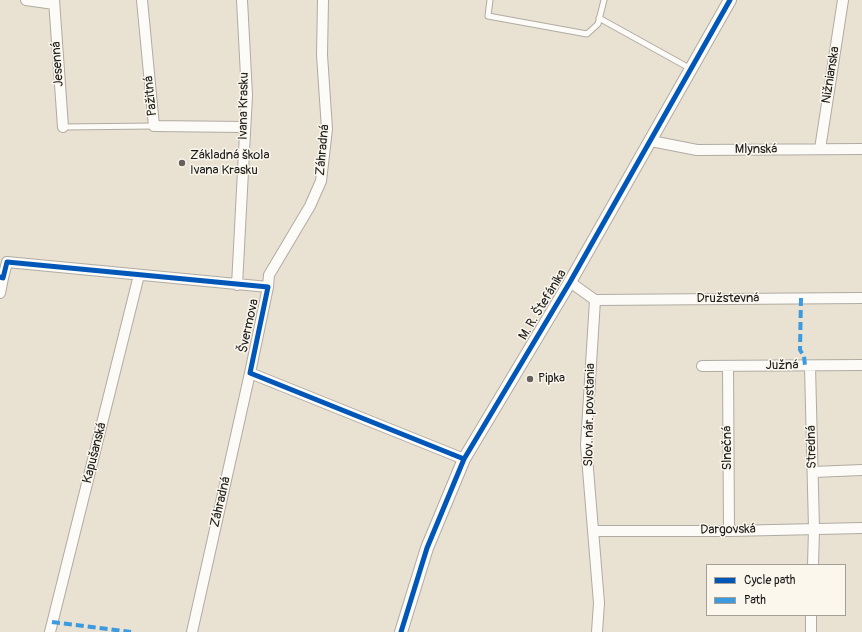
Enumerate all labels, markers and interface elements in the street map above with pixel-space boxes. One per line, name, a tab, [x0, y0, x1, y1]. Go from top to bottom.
street label: Jesenná	[49, 41, 67, 87]
street label: Nižnianska	[819, 45, 843, 105]
street label: Ivana Krasku	[236, 72, 252, 140]
street label: Pažitná	[141, 75, 161, 117]
street label: Záhradná	[313, 124, 333, 176]
street label: Mlynská	[735, 142, 777, 158]
place label: Základná škola Ivana Krasku	[190, 148, 269, 179]
marker: Základná škola Ivana Krasku	[177, 158, 187, 168]
street label: M. R. Štefánika	[516, 267, 570, 343]
street label: Družstevná	[697, 291, 759, 307]
street label: Švermova	[236, 297, 262, 355]
street label: Južná	[766, 358, 798, 374]
street label: Slov. nár. povstania	[581, 363, 599, 467]
place label: Pipka	[538, 371, 565, 387]
marker: Pipka	[525, 374, 535, 384]
street label: Kapušanská	[80, 421, 110, 485]
street label: Stredná	[804, 425, 820, 469]
street label: Slnečná	[720, 426, 736, 470]
street label: Záhradná	[208, 475, 234, 529]
street label: Dargovská	[700, 522, 756, 538]
legend	[706, 564, 846, 616]
text: Cycle path	[744, 573, 795, 588]
text: Path	[744, 593, 766, 608]

